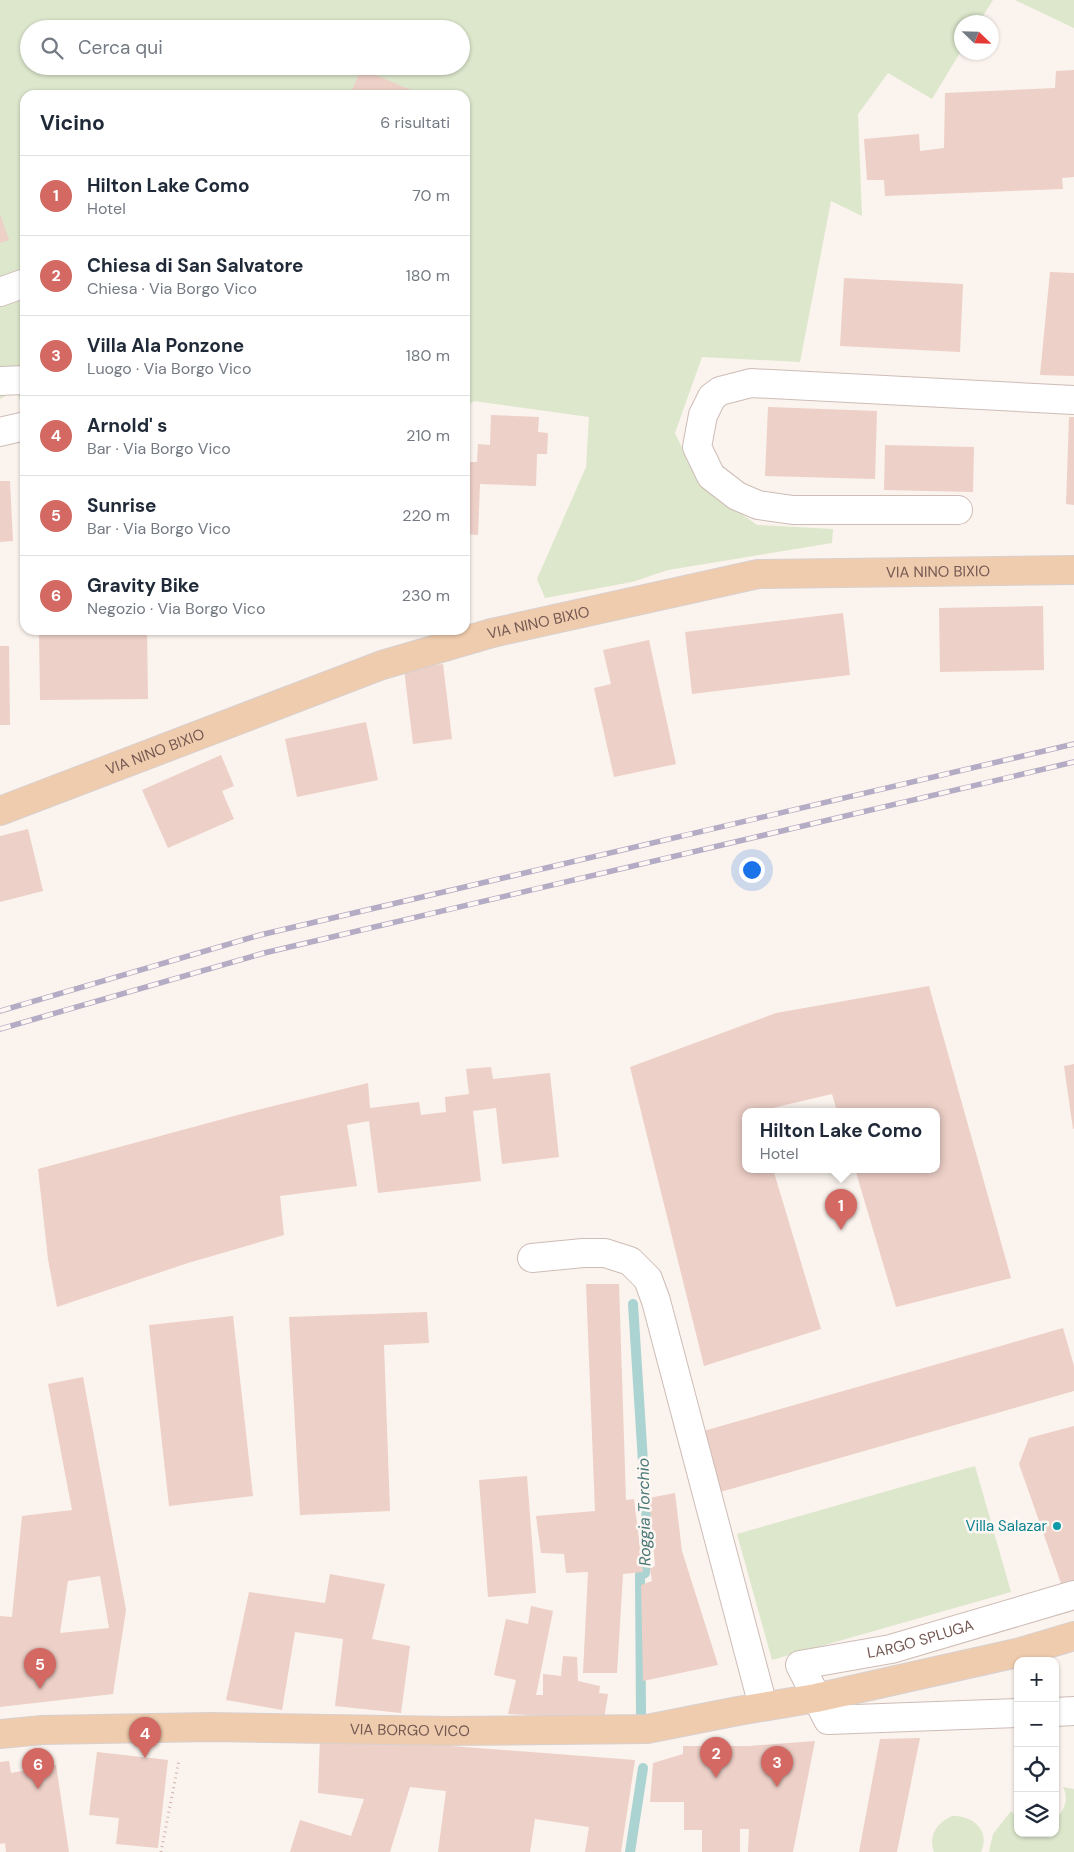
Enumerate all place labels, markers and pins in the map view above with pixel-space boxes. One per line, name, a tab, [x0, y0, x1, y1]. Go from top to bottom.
pin: 1	[825, 1189, 857, 1230]
place label: Villa Salazar	[966, 1516, 1047, 1536]
marker: Villa Salazar	[1051, 1520, 1063, 1532]
pin: 5	[24, 1648, 56, 1689]
pin: 4	[129, 1717, 161, 1758]
pin: 2	[700, 1737, 732, 1778]
pin: 3	[761, 1746, 793, 1787]
pin: 6	[22, 1748, 54, 1789]

